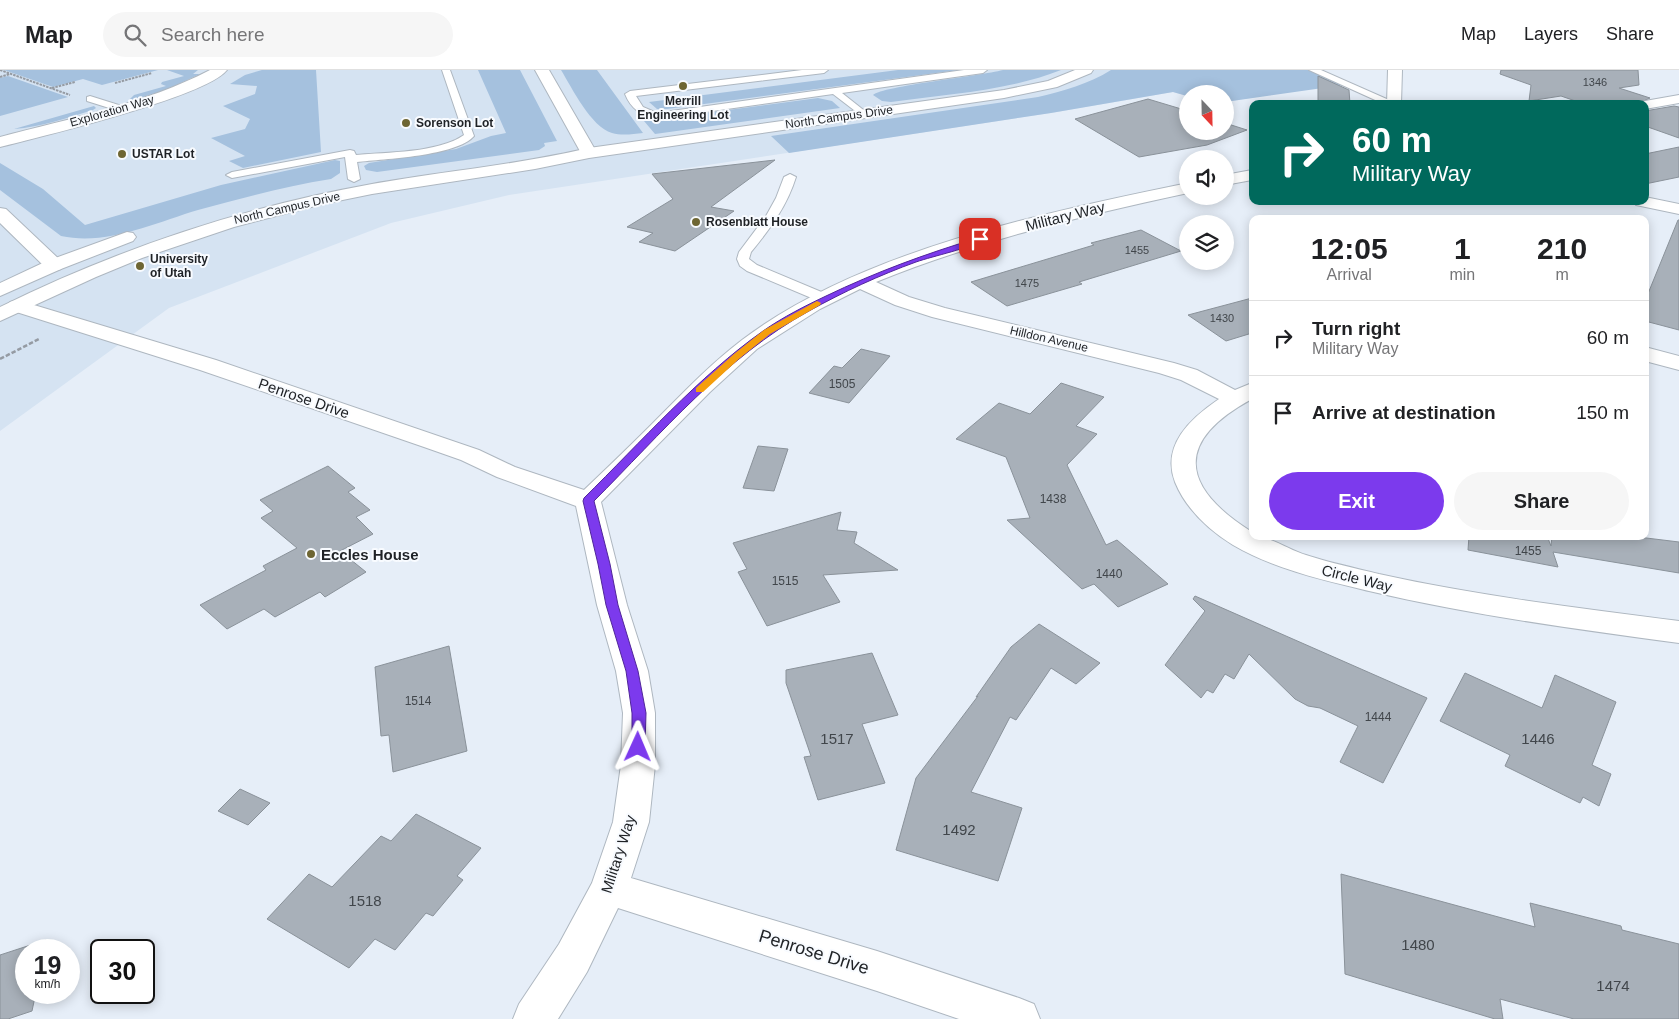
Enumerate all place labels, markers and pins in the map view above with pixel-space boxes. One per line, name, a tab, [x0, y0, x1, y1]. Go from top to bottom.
marker: Merrill Engineering Lot	[677, 80, 689, 92]
place label: Merrill Engineering Lot	[637, 94, 729, 122]
place label: Sorenson Lot	[416, 116, 493, 130]
marker: Sorenson Lot	[400, 117, 412, 129]
place label: USTAR Lot	[132, 147, 194, 161]
marker: USTAR Lot	[116, 148, 128, 160]
place label: Rosenblatt House	[706, 215, 808, 229]
marker: Rosenblatt House	[690, 216, 702, 228]
pin	[959, 218, 1001, 260]
place label: University of Utah	[150, 252, 208, 280]
marker: University of Utah	[134, 260, 146, 272]
place label: Eccles House	[321, 546, 419, 563]
marker: Eccles House	[305, 548, 317, 560]

